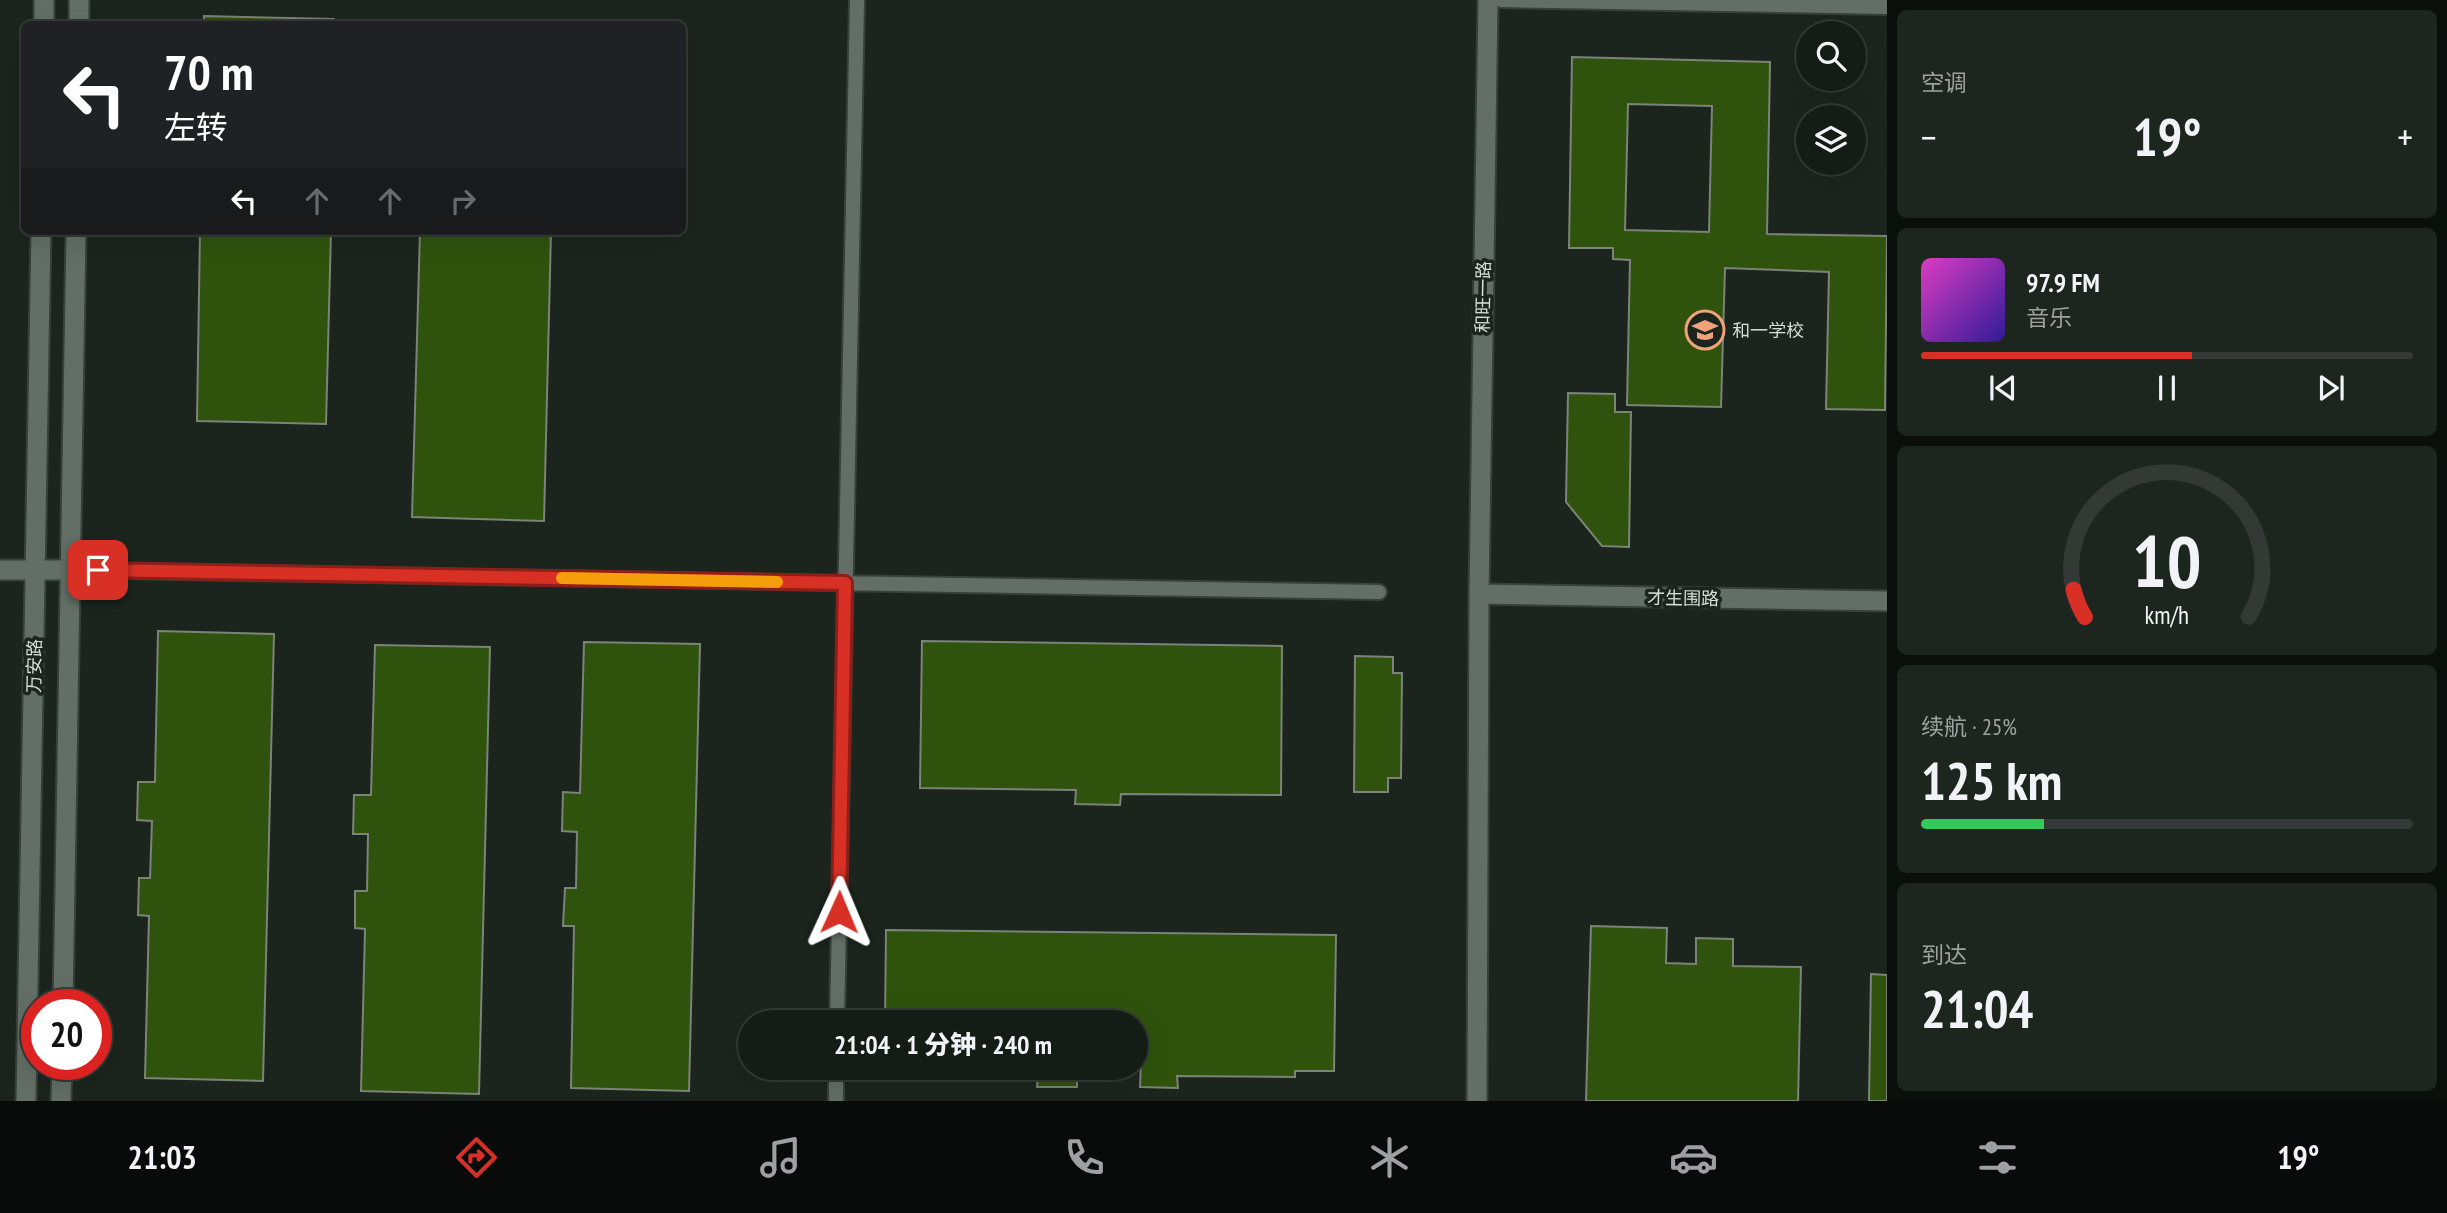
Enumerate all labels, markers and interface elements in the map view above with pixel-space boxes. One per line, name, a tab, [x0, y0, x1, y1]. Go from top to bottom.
map controls	[1796, 21, 1866, 175]
button: search	[1796, 21, 1866, 91]
text: 70 m	[164, 40, 253, 104]
icon: left	[49, 49, 140, 140]
text: 空调	[1921, 68, 1967, 97]
text: 19°	[2133, 103, 2201, 170]
button: layers	[1796, 105, 1866, 175]
text: 左转	[164, 106, 228, 148]
text: −	[1921, 112, 1937, 161]
text: +	[2397, 112, 2413, 161]
icon: left	[225, 182, 263, 220]
icon: ahead	[298, 182, 336, 220]
icon: ahead	[371, 182, 409, 220]
icon: right	[444, 182, 482, 220]
street label: 和旺一路	[1471, 261, 1495, 333]
text: 97.9 FM	[2026, 266, 2100, 299]
text: 音乐	[2026, 303, 2072, 332]
school or university icon: 和一学校	[1684, 309, 1726, 351]
place label: 和一学校	[1732, 319, 1804, 342]
icon: previous	[1984, 369, 2022, 407]
icon: pause	[2148, 369, 2186, 407]
icon: next	[2312, 369, 2350, 407]
text: 10	[2132, 513, 2202, 607]
pin	[68, 540, 128, 600]
icon: arrive	[79, 551, 117, 589]
street label: 才生围路	[1647, 586, 1719, 610]
text: km/h	[2145, 598, 2189, 630]
street label: 万安路	[22, 639, 46, 693]
text: 续航 · 25%	[1921, 712, 2017, 741]
text: 125 km	[1921, 747, 2062, 814]
position arrow	[802, 875, 876, 949]
text: 到达	[1921, 940, 1967, 969]
text: 21:04	[1921, 975, 2033, 1042]
speed limit sign: 20	[21, 989, 112, 1080]
text: 21:04 · 1 分钟 · 240 m	[834, 1028, 1052, 1061]
icon: directions	[452, 1133, 501, 1182]
icon: music	[756, 1133, 805, 1182]
icon: phone	[1060, 1133, 1109, 1182]
icon: climate	[1365, 1133, 1414, 1182]
icon: car	[1669, 1133, 1718, 1182]
icon: filters	[1973, 1133, 2022, 1182]
text: 21:03	[128, 1136, 197, 1178]
text: 19°	[2277, 1136, 2319, 1178]

